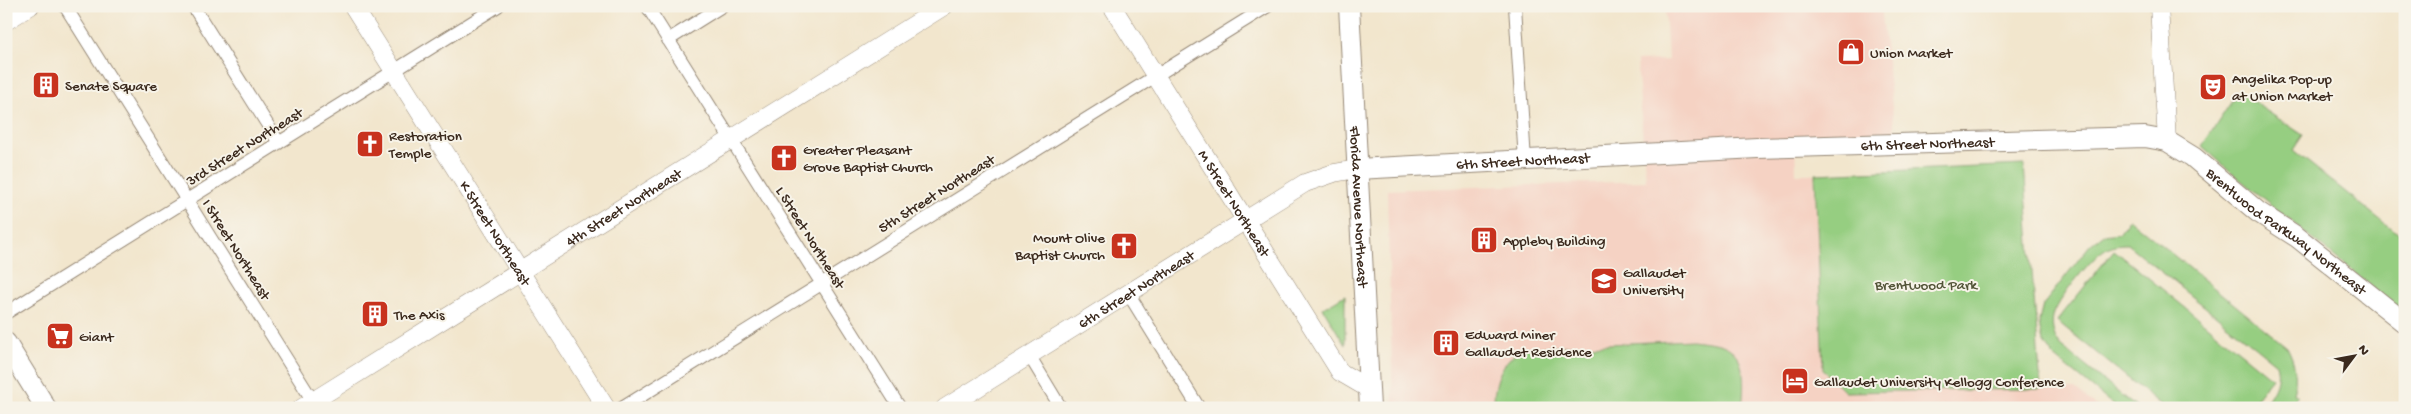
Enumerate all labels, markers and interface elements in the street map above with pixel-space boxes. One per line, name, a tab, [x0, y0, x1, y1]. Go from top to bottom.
shop icon: Union Market	[1836, 37, 1866, 67]
place label: Union Market	[1870, 45, 1954, 63]
building icon: Senate Square	[31, 70, 61, 100]
place label: Angelika Pop-up at Union Market	[2232, 71, 2334, 106]
theatre icon: Angelika Pop-up at Union Market	[2198, 72, 2228, 102]
place label: Senate Square	[65, 78, 157, 96]
street label: 3rd Street Northeast	[183, 104, 308, 191]
street label: Florida Avenue Northeast	[1344, 125, 1371, 290]
place label: Restoration Temple	[388, 128, 462, 163]
church icon: Restoration Temple	[355, 129, 385, 159]
street label: 6th Street Northeast	[1860, 134, 1996, 156]
place label: Greater Pleasant Grove Baptist Church	[803, 142, 933, 177]
church icon: Greater Pleasant Grove Baptist Church	[769, 143, 799, 173]
street label: M Street Northeast	[1193, 147, 1274, 262]
street label: 6th Street Northeast	[1456, 150, 1592, 175]
street label: 5th Street Northeast	[875, 151, 1000, 238]
street label: Brentwood Parkway Northeast	[2201, 164, 2371, 301]
street label: 4th Street Northeast	[563, 165, 687, 252]
street label: K Street Northeast	[454, 178, 535, 291]
street label: L Street Northeast	[771, 184, 849, 294]
street label: I Street Northeast	[197, 196, 275, 305]
building icon: Appleby Building	[1469, 225, 1499, 255]
place label: Mount Olive Baptist Church	[1014, 230, 1105, 265]
church icon: Mount Olive Baptist Church	[1109, 231, 1139, 261]
place label: Appleby Building	[1503, 233, 1605, 251]
street label: 6th Street Northeast	[1075, 246, 1200, 334]
place label: Gallaudet University	[1623, 265, 1687, 300]
school or university icon: Gallaudet University	[1589, 266, 1619, 296]
park label: Brentwood Park	[1874, 277, 1978, 295]
building icon: The Axis	[360, 299, 390, 329]
place label: The Axis	[393, 307, 445, 325]
supermarket icon: Giant	[45, 321, 75, 351]
place label: Edward Miner Gallaudet Residence	[1465, 327, 1592, 362]
building icon: Edward Miner Gallaudet Residence	[1431, 328, 1461, 358]
place label: Giant	[79, 329, 115, 347]
north arrow	[2328, 332, 2378, 382]
text: N	[2353, 342, 2373, 359]
hotel icon: Gallaudet University Kellogg Conference	[1780, 366, 1810, 396]
place label: Gallaudet University Kellogg Conference	[1814, 374, 2064, 392]

